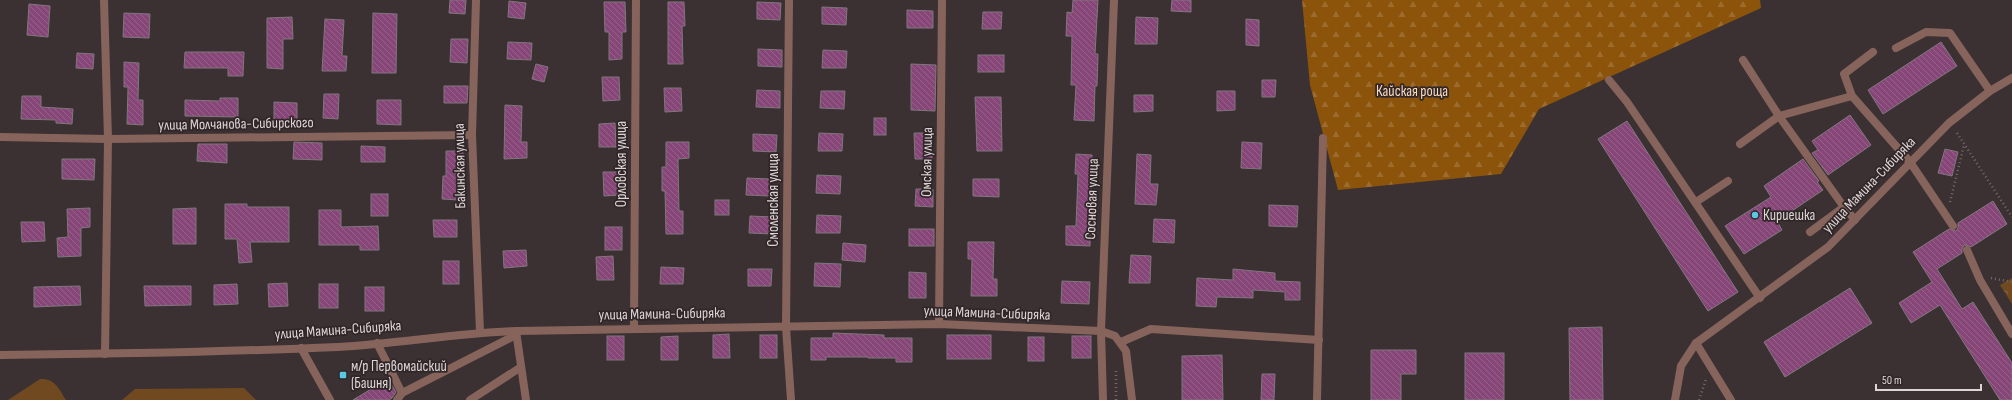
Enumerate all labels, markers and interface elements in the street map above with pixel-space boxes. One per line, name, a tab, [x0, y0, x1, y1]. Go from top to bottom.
park label: Кайская роща	[1376, 82, 1448, 101]
street label: улица Молчанова-Сибирского	[158, 113, 314, 135]
street label: Орловская улица	[612, 121, 631, 207]
street label: Бакинская улица	[450, 123, 470, 209]
street label: Омская улица	[917, 127, 937, 197]
street label: улица Мамина-Сибиряка	[1818, 133, 1920, 237]
street label: Смоленская улица	[764, 153, 783, 247]
street label: Сосновая улица	[1081, 158, 1103, 240]
place label: Кириешка	[1763, 206, 1816, 225]
marker: Кириешка	[1750, 210, 1760, 220]
street label: улица Мамина-Сибиряка	[923, 301, 1051, 325]
street label: улица Мамина-Сибиряка	[598, 303, 726, 325]
street label: улица Мамина-Сибиряка	[274, 316, 402, 344]
place label: м/р Первомайский (Башня)	[351, 357, 447, 393]
scale bar	[1876, 366, 1981, 392]
marker: м/р Первомайский (Башня)	[338, 370, 348, 380]
text: 50 m	[1882, 373, 1902, 388]

